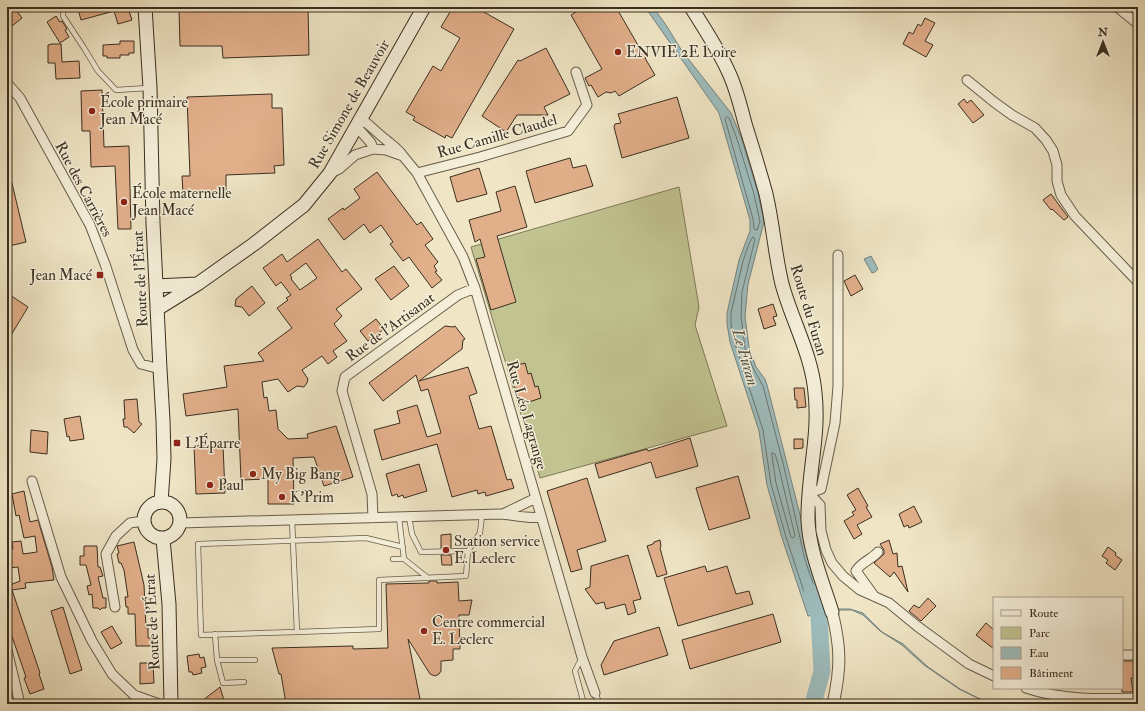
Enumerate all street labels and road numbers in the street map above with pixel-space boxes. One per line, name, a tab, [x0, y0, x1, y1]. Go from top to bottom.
street label: Rue Simone de Beauvoir	[305, 36, 394, 172]
street label: Rue Camille Claudel	[435, 110, 559, 163]
street label: Rue des Carrières	[50, 138, 117, 240]
street label: Route de l'Étrat	[126, 230, 153, 328]
street label: Route du Furan	[786, 262, 831, 358]
street label: Rue de l'Artisanat	[342, 289, 439, 366]
street label: Rue Léo Lagrange	[502, 358, 551, 472]
street label: Route de l'Étrat	[138, 573, 165, 671]

